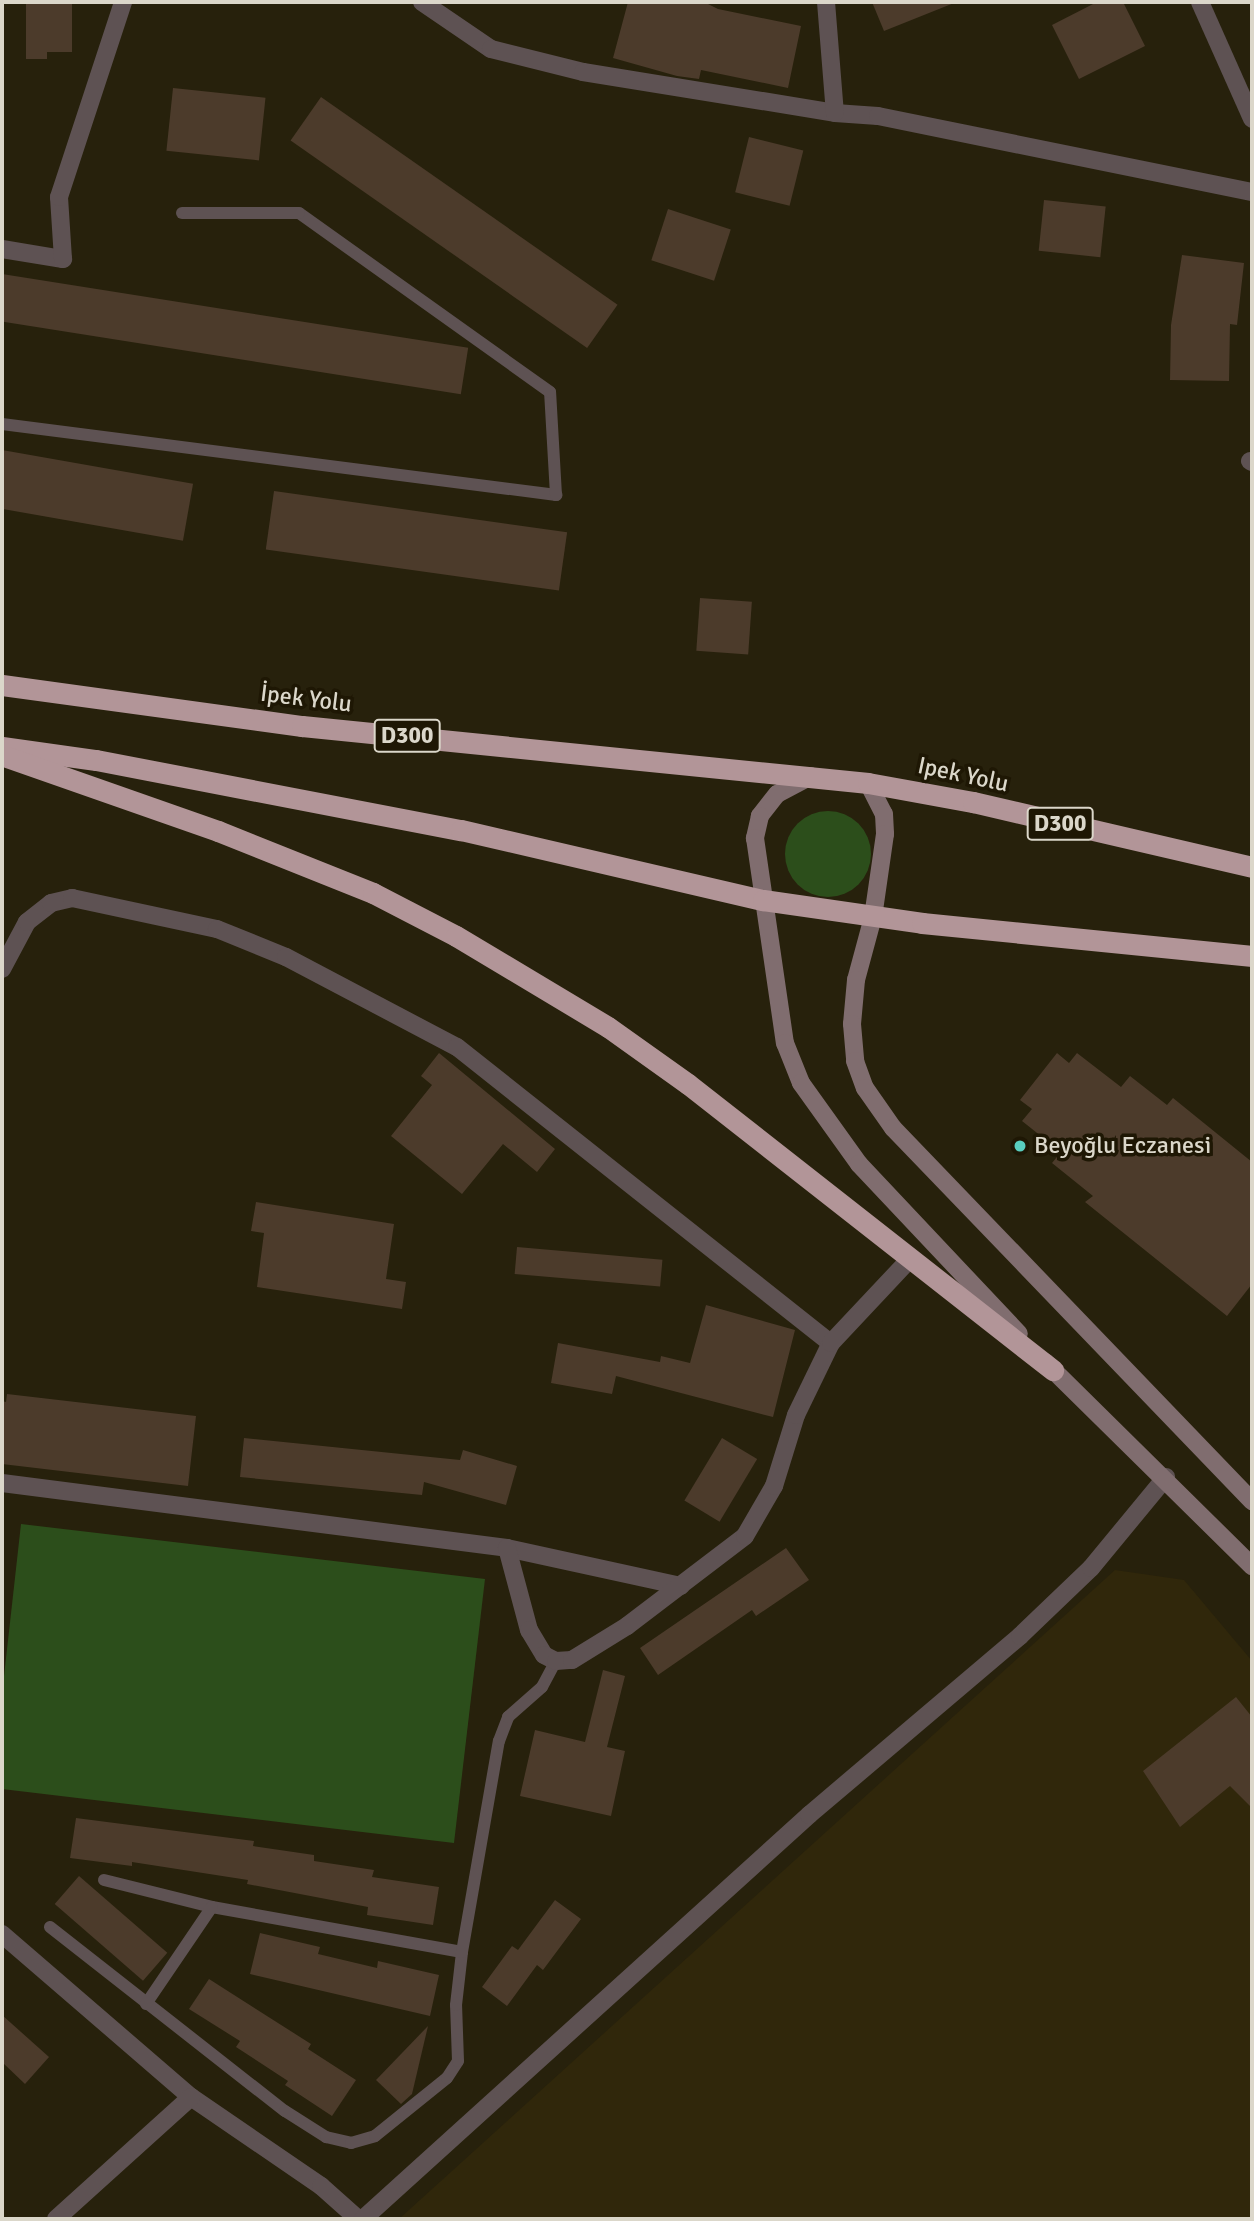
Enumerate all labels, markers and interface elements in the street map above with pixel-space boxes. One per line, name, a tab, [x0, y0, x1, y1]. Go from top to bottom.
street label: İpek Yolu	[259, 679, 353, 719]
road number: D300	[372, 716, 442, 756]
street label: Ipek Yolu	[915, 751, 1011, 799]
road number: D300	[1025, 804, 1095, 844]
place label: Beyoğlu Eczanesi	[1034, 1132, 1211, 1160]
marker: Beyoğlu Eczanesi	[1012, 1138, 1028, 1154]

